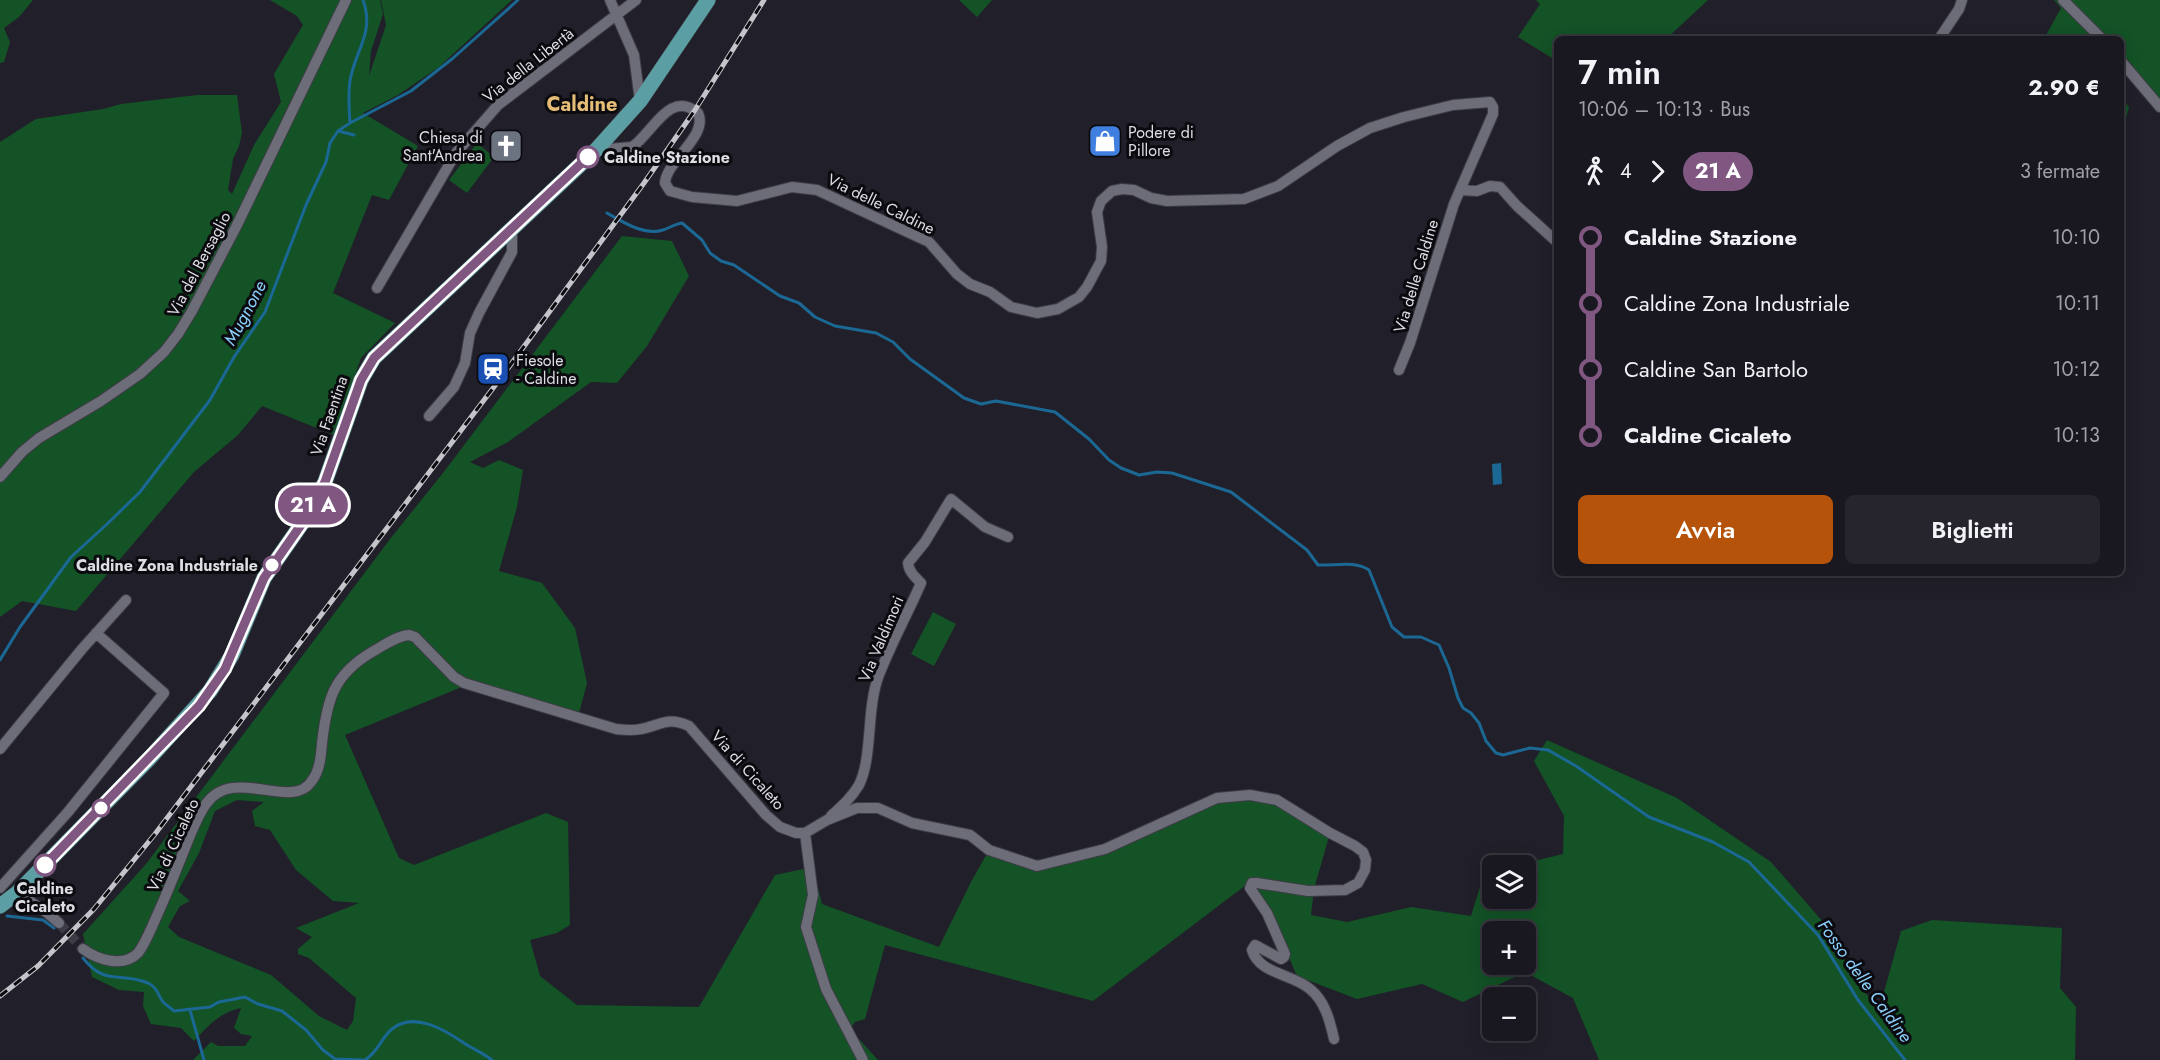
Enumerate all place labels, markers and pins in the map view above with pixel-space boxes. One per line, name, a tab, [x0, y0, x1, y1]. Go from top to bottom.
place label: Podere di Pillore	[1128, 121, 1194, 162]
shop icon: Podere di Pillore	[1087, 123, 1123, 159]
place label: Chiesa di Sant'Andrea	[403, 126, 483, 167]
church icon: Chiesa di Sant'Andrea	[488, 128, 524, 164]
marker: Caldine Stazione	[577, 146, 599, 168]
place label: Caldine Stazione	[604, 146, 730, 169]
place label: Fiesole - Caldine	[516, 349, 576, 390]
station icon: Fiesole - Caldine	[475, 351, 511, 387]
place label: Caldine Zona Industriale	[76, 554, 258, 577]
marker: Caldine Zona Industriale	[263, 556, 281, 574]
unlabelled marker	[92, 799, 110, 817]
marker: Caldine Cicaleto	[34, 854, 56, 876]
place label: Caldine Cicaleto	[15, 877, 75, 918]

